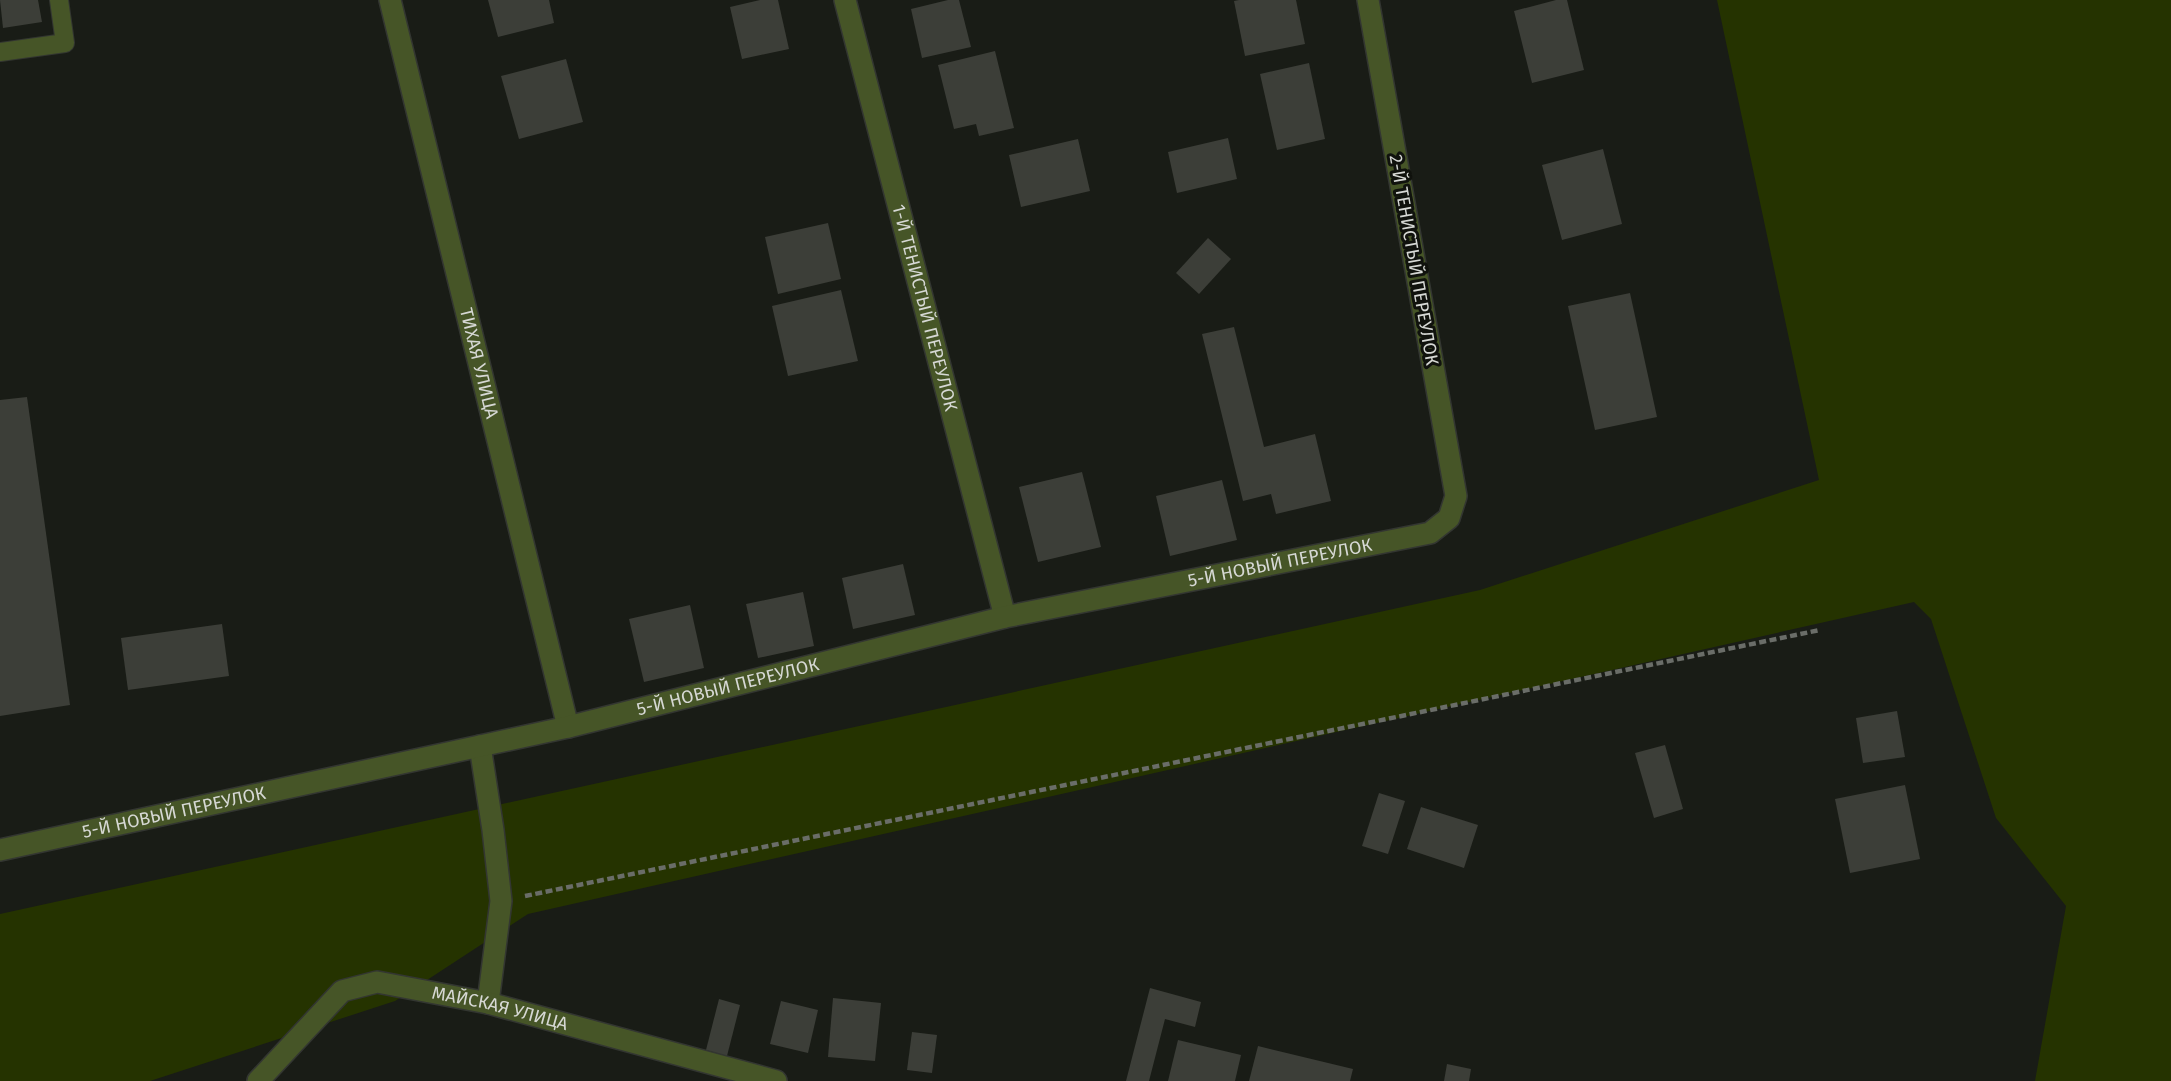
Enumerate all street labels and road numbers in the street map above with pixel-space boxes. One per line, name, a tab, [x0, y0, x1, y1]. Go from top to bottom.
street label: 2-Й ТЕНИСТЫЙ ПЕРЕУЛОК	[1385, 153, 1443, 368]
street label: 1-Й ТЕНИСТЫЙ ПЕРЕУЛОК	[887, 202, 962, 414]
street label: ТИХАЯ УЛИЦА	[455, 306, 503, 422]
street label: 5-Й НОВЫЙ ПЕРЕУЛОК	[1186, 534, 1374, 592]
street label: 5-Й НОВЫЙ ПЕРЕУЛОК	[634, 653, 822, 720]
street label: 5-Й НОВЫЙ ПЕРЕУЛОК	[80, 782, 268, 843]
street label: МАЙСКАЯ УЛИЦА	[430, 982, 571, 1035]

